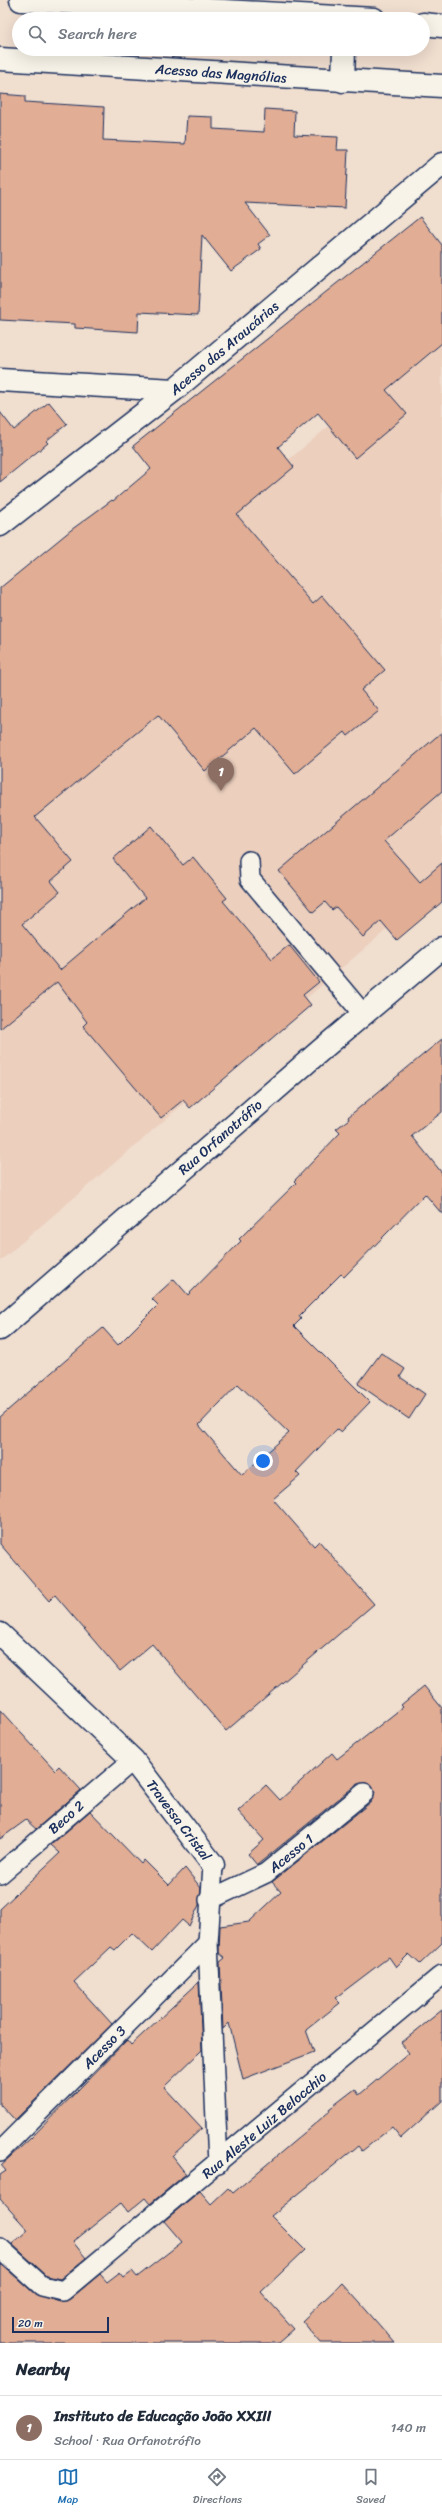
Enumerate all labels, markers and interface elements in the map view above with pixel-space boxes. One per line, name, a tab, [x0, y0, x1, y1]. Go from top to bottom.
search box	[12, 12, 430, 56]
text: Search here	[58, 21, 137, 47]
icon: search	[26, 23, 48, 45]
street label: Acesso das Magnólias	[153, 56, 288, 91]
street label: Acesso das Araucárias	[163, 295, 285, 403]
pin: 1	[208, 758, 234, 791]
street label: Rua Orfanotrófio	[172, 1093, 268, 1182]
your location	[253, 1451, 273, 1471]
street label: Travessa Cristal	[139, 1774, 218, 1867]
street label: Beco 2	[42, 1794, 90, 1841]
street label: Acesso 1	[262, 1827, 320, 1880]
street label: Acesso 3	[76, 2019, 133, 2076]
street label: Rua Aleste Luiz Belocchio	[196, 2065, 333, 2185]
text: 20 m	[18, 2314, 43, 2333]
scale bar	[12, 2315, 109, 2334]
text: Nearby	[16, 2354, 70, 2384]
text: Instituto de Educação João XXIII	[54, 2403, 271, 2429]
text: 1	[26, 2416, 32, 2439]
text: 140 m	[391, 2416, 426, 2439]
text: School · Rua Orfanotrófio	[54, 2429, 201, 2452]
tab: Map	[57, 2466, 79, 2509]
tab: Directions	[193, 2466, 242, 2509]
tab: Saved	[356, 2466, 385, 2509]

